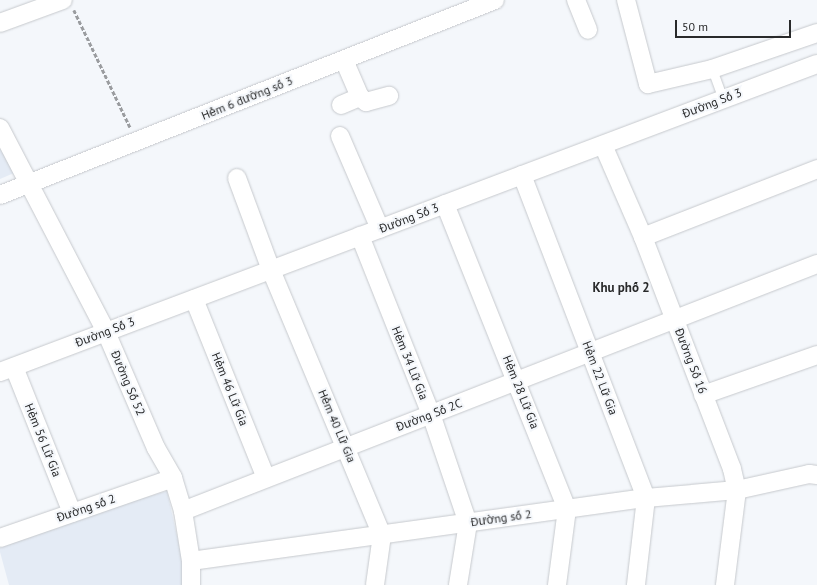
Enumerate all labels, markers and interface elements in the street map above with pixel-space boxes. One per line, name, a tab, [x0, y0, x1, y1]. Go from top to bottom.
scale bar	[677, 12, 793, 38]
text: 50 m	[682, 19, 708, 34]
street label: Hẻm 6 đường số 3	[199, 73, 295, 123]
street label: Đường Số 3	[680, 85, 744, 121]
street label: Đường Số 3	[377, 200, 441, 236]
district label: Khu phố 2	[592, 280, 650, 296]
street label: Đường Số 3	[73, 314, 137, 350]
street label: Hẻm 34 Lữ Gia	[389, 324, 431, 402]
street label: Đường Số 16	[672, 326, 710, 396]
street label: Hẻm 22 Lữ Gia	[579, 339, 621, 417]
street label: Đường Số 52	[108, 348, 148, 418]
street label: Hẻm 46 Lữ Gia	[209, 350, 251, 428]
street label: Hẻm 28 Lữ Gia	[500, 353, 542, 431]
street label: Hẻm 40 Lữ Gia	[315, 387, 359, 465]
street label: Đường Số 2C	[394, 396, 464, 434]
street label: Hẻm 56 Lữ Gia	[22, 401, 64, 479]
street label: Đường số 2	[55, 491, 117, 525]
street label: Đường số 2	[470, 507, 532, 529]

